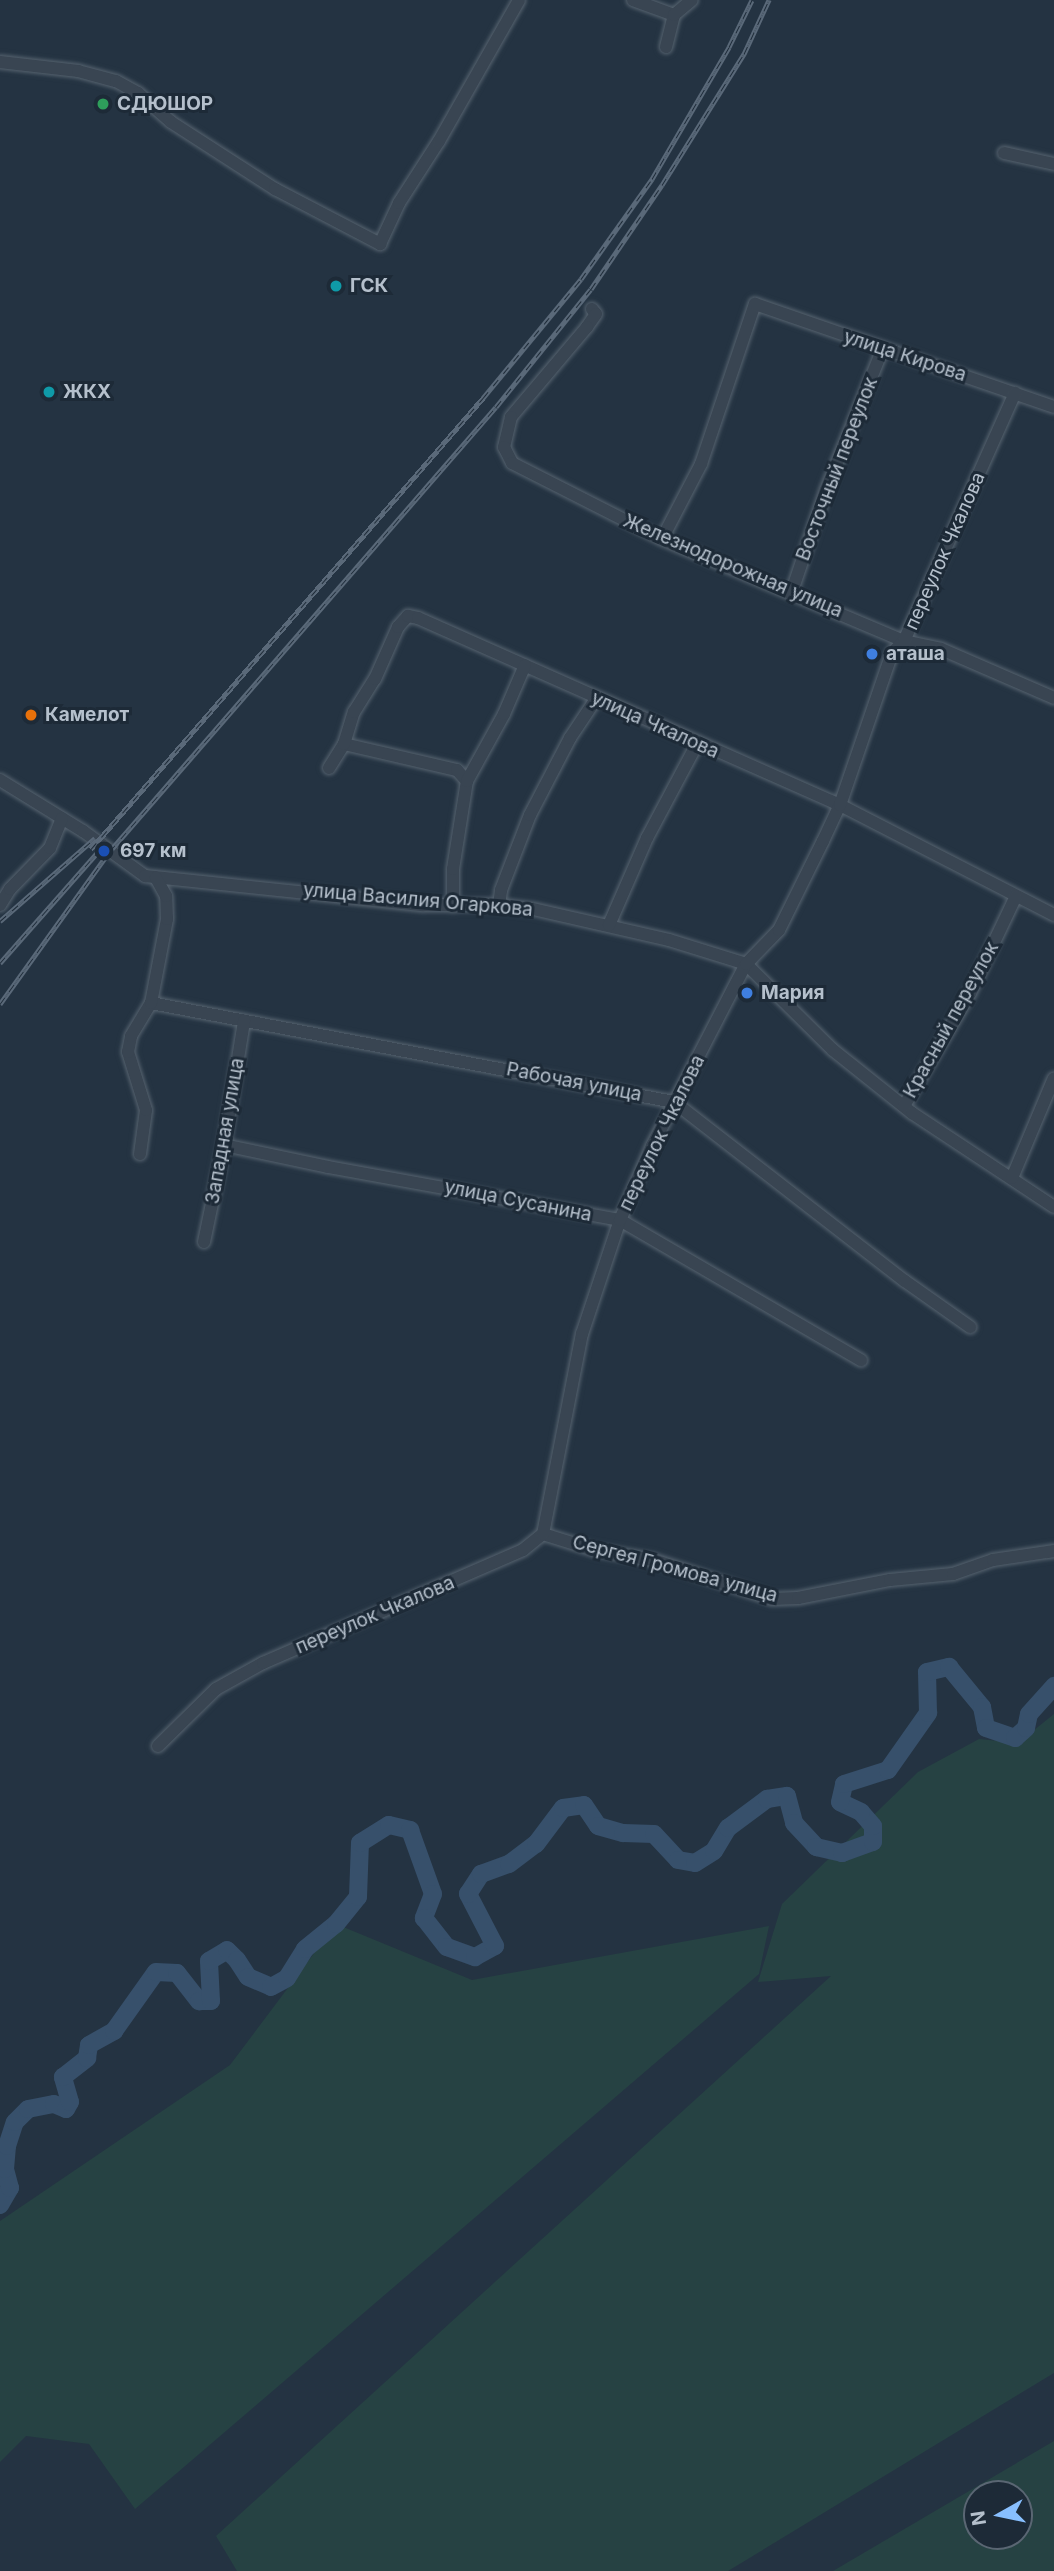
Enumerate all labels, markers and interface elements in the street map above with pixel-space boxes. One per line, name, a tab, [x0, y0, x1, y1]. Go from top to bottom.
place label: СДЮШОР	[117, 93, 213, 115]
marker: СДЮШОР	[95, 96, 111, 112]
place label: ГСК	[350, 275, 388, 297]
marker: ГСК	[328, 278, 344, 294]
street label: улица Кирова	[841, 325, 969, 387]
street label: Восточный переулок	[791, 374, 883, 564]
place label: ЖКХ	[63, 381, 111, 403]
marker: ЖКХ	[41, 384, 57, 400]
street label: переулок Чкалова	[900, 469, 990, 633]
street label: Железнодорожная улица	[620, 509, 846, 623]
place label: аташа	[886, 643, 945, 665]
marker: аташа	[864, 646, 880, 662]
street label: улица Чкалова	[588, 687, 722, 763]
place label: Камелот	[45, 704, 129, 726]
marker: Камелот	[23, 707, 39, 723]
place label: 697 км	[120, 840, 186, 862]
marker: 697 км	[94, 841, 114, 861]
street label: улица Василия Огаркова	[302, 879, 534, 921]
street label: Красный переулок	[899, 938, 1003, 1102]
place label: Мария	[761, 982, 825, 1004]
marker: Мария	[739, 985, 755, 1001]
street label: переулок Чкалова	[614, 1051, 710, 1215]
street label: Западная улица	[201, 1056, 249, 1206]
street label: Рабочая улица	[505, 1058, 643, 1106]
street label: улица Сусанина	[442, 1176, 594, 1226]
street label: Сергея Громова улица	[570, 1531, 780, 1607]
street label: переулок Чкалова	[292, 1571, 458, 1659]
north arrow	[963, 2480, 1033, 2550]
text: N	[966, 2509, 991, 2527]

